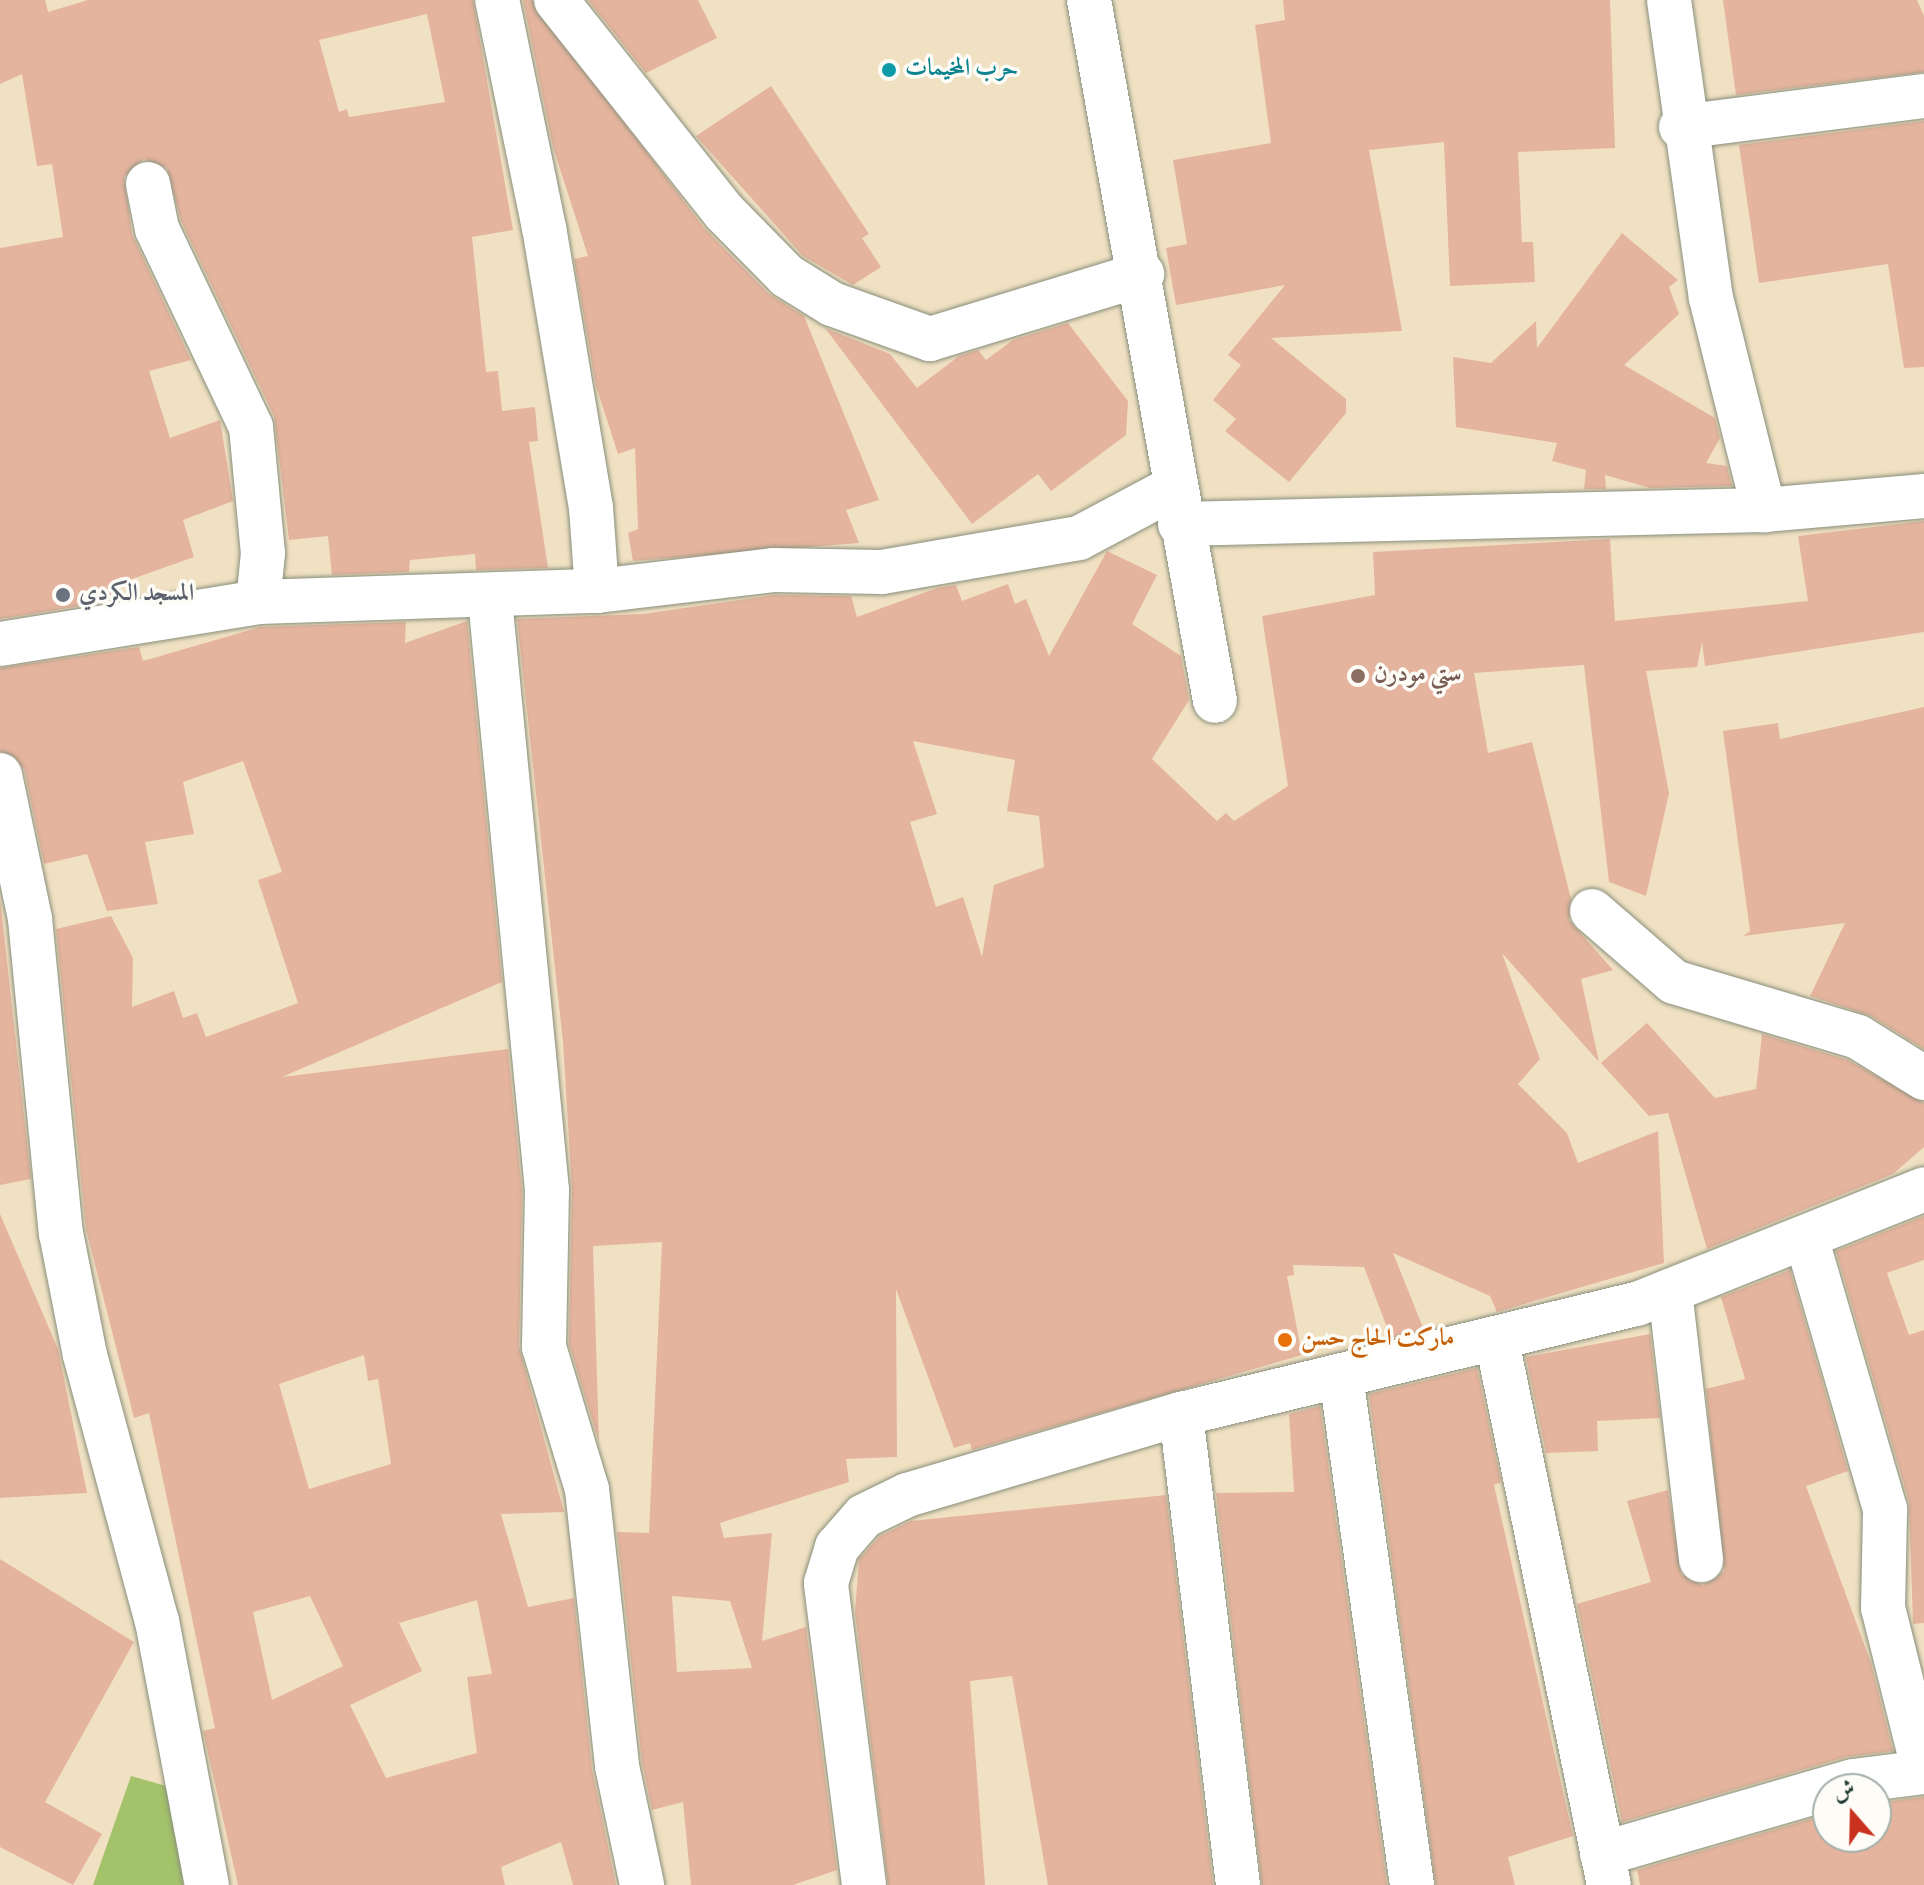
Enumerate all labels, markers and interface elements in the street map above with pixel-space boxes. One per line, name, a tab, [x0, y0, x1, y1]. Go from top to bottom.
place label: حرب المخيمات	[905, 56, 1018, 84]
marker: حرب المخيمات	[880, 61, 898, 79]
place label: المسجد الكردي	[79, 581, 194, 609]
marker: المسجد الكردي	[54, 586, 72, 604]
place label: ستي مودرن	[1374, 662, 1462, 690]
marker: ستي مودرن	[1349, 667, 1367, 685]
place label: ماركت الحاج حسن	[1301, 1326, 1454, 1354]
marker: ماركت الحاج حسن	[1276, 1331, 1294, 1349]
north arrow	[1812, 1773, 1892, 1853]
text: ش	[1829, 1774, 1860, 1810]

